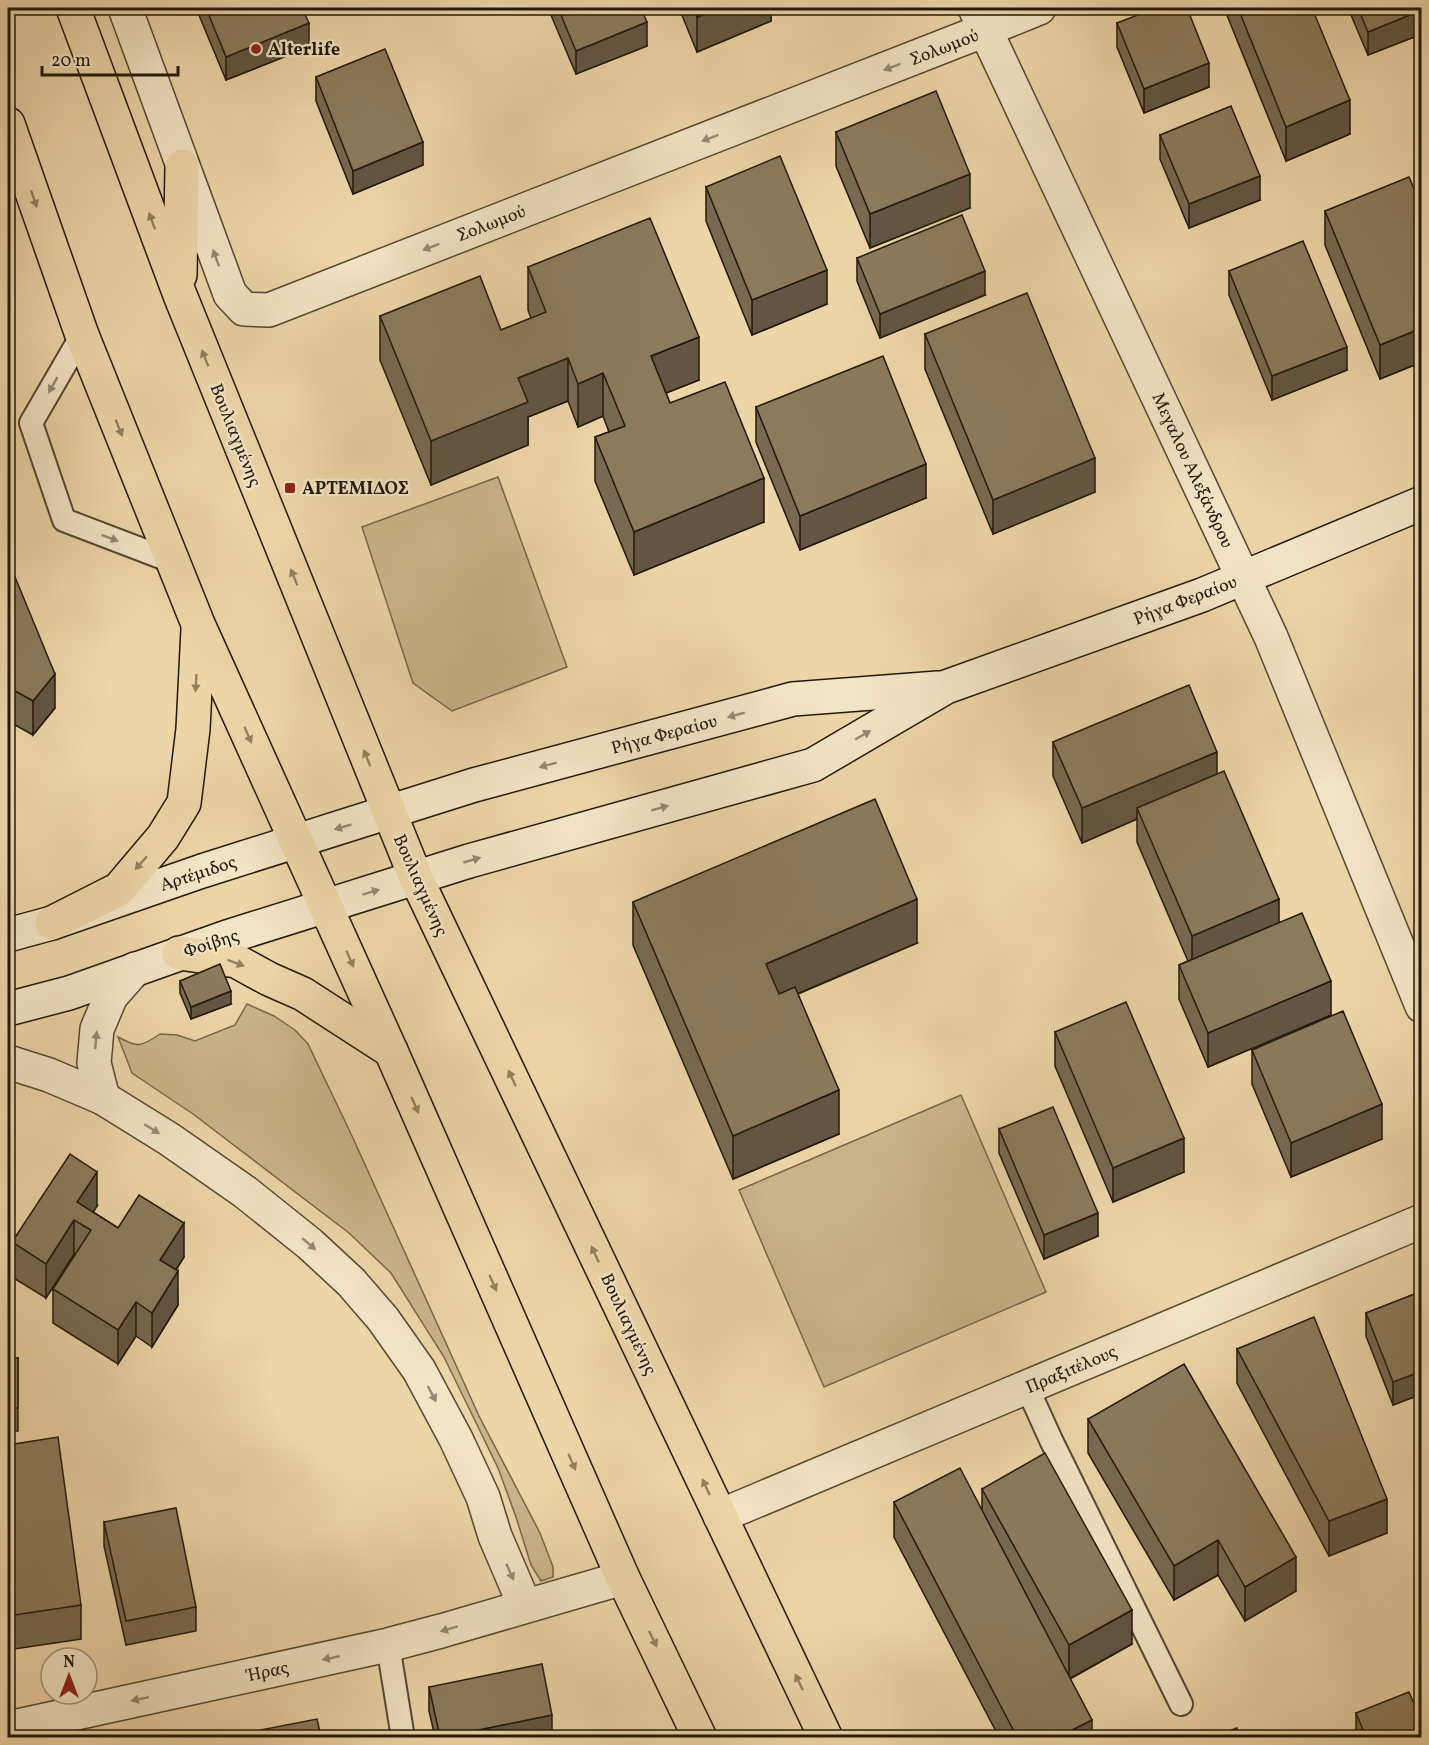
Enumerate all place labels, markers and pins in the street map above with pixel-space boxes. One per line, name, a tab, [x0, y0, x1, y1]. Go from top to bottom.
place label: Alterlife	[268, 38, 340, 63]
marker: Alterlife	[249, 42, 263, 56]
place label: ΑΡΤΕΜΙΔΟΣ	[302, 477, 409, 502]
marker: ΑΡΤΕΜΙΔΟΣ	[283, 481, 297, 495]

